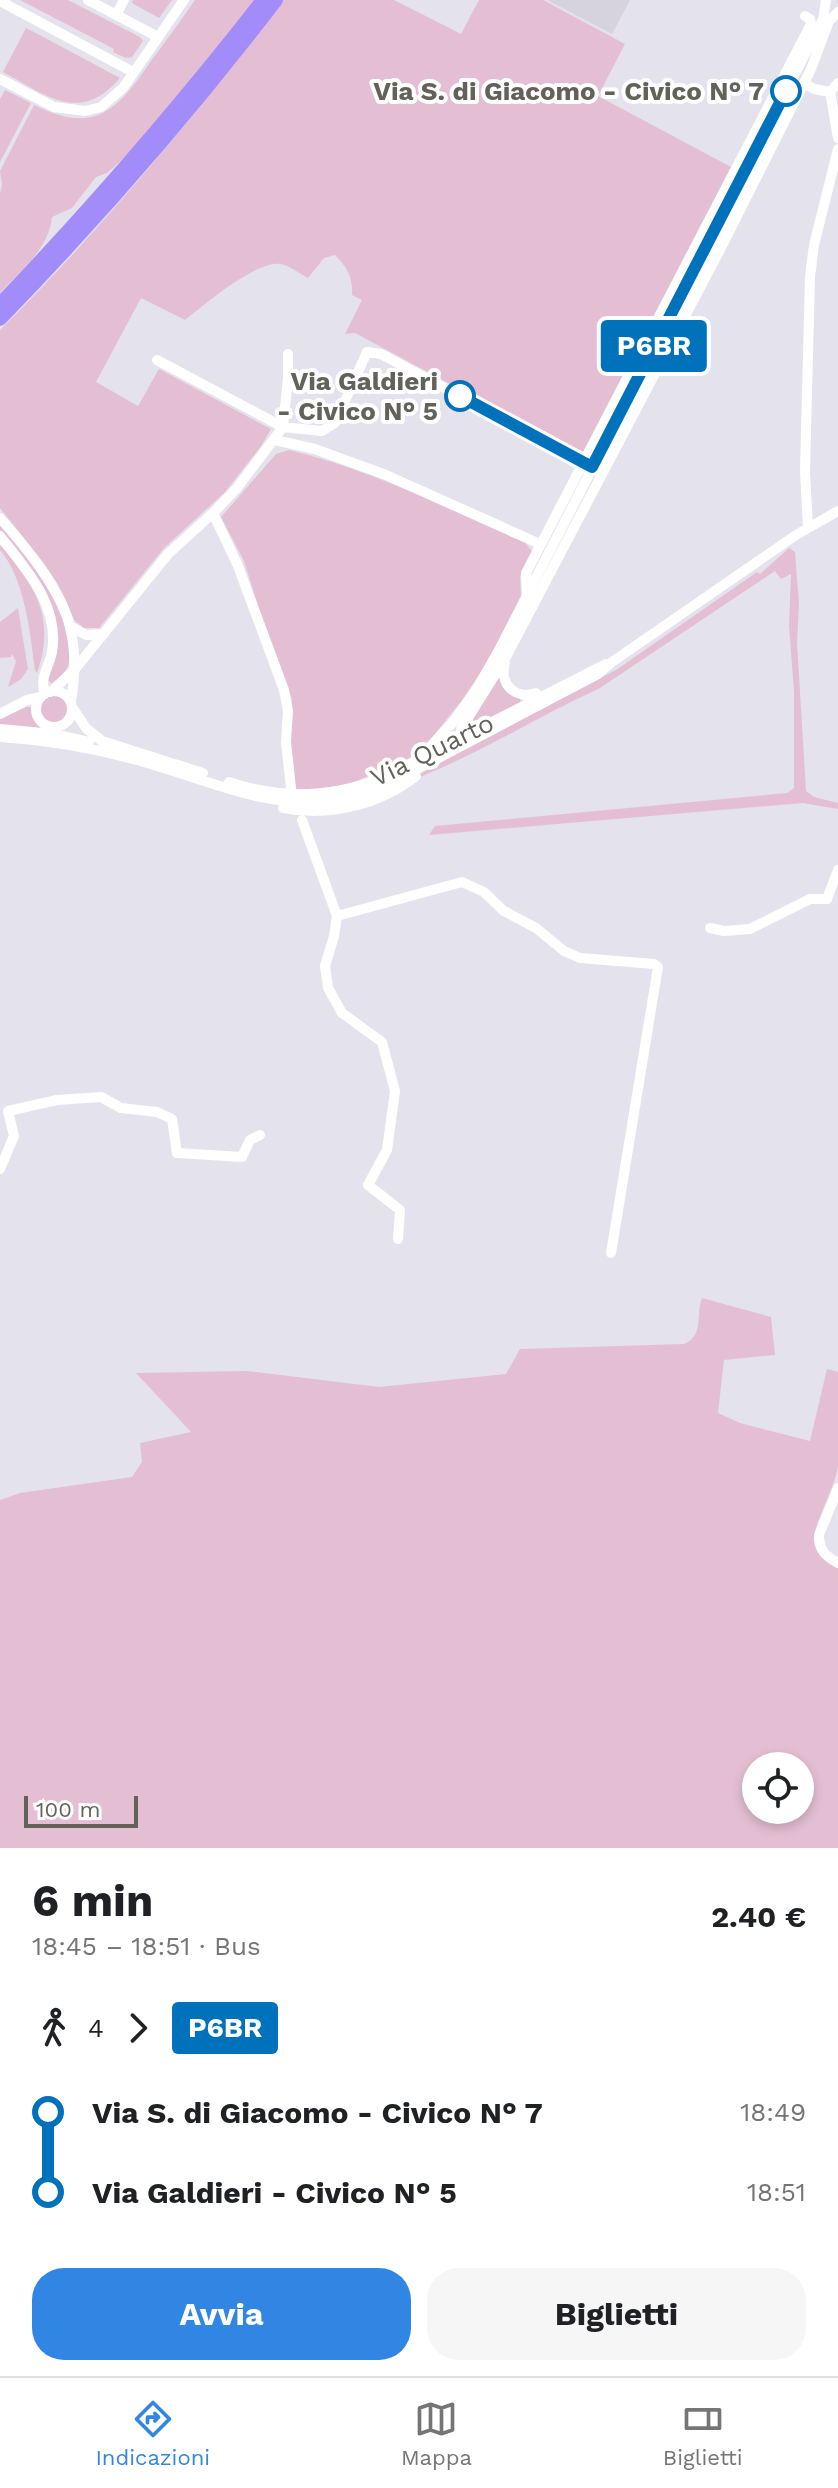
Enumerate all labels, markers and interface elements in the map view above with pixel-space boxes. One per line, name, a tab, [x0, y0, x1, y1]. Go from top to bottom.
place label: Via S. di Giacomo - Civico N° 7	[373, 76, 764, 106]
marker: Via S. di Giacomo - Civico N° 7	[771, 76, 801, 106]
line badge: P6BR	[598, 320, 710, 372]
text: P6BR	[617, 329, 691, 362]
place label: Via Galdieri - Civico N° 5	[277, 366, 438, 426]
marker: Via Galdieri - Civico N° 5	[445, 381, 475, 411]
street label: Via Quarto	[366, 707, 498, 793]
map controls	[742, 1752, 814, 1824]
button: locate	[742, 1752, 814, 1824]
scale bar	[24, 1792, 138, 1828]
text: 100 m	[36, 1797, 100, 1822]
text: 6 min	[32, 1875, 153, 1927]
text: 2.40 €	[711, 1899, 806, 1934]
text: 18:45 – 18:51 · Bus	[32, 1931, 261, 1961]
icon: walk	[32, 2006, 76, 2050]
icon: forward	[116, 2006, 160, 2050]
text: P6BR	[188, 2011, 262, 2044]
text: 4	[88, 2013, 104, 2043]
text: Via S. di Giacomo - Civico N° 7	[92, 2095, 543, 2130]
text: 18:49	[740, 2097, 806, 2127]
text: Via Galdieri - Civico N° 5	[92, 2175, 457, 2210]
text: 18:51	[747, 2177, 806, 2207]
button: Avvia	[32, 2268, 411, 2360]
button: Biglietti	[427, 2268, 806, 2360]
tab: Indicazioni	[95, 2397, 210, 2470]
tab: Mappa	[401, 2397, 472, 2470]
tab: Biglietti	[663, 2397, 743, 2470]

